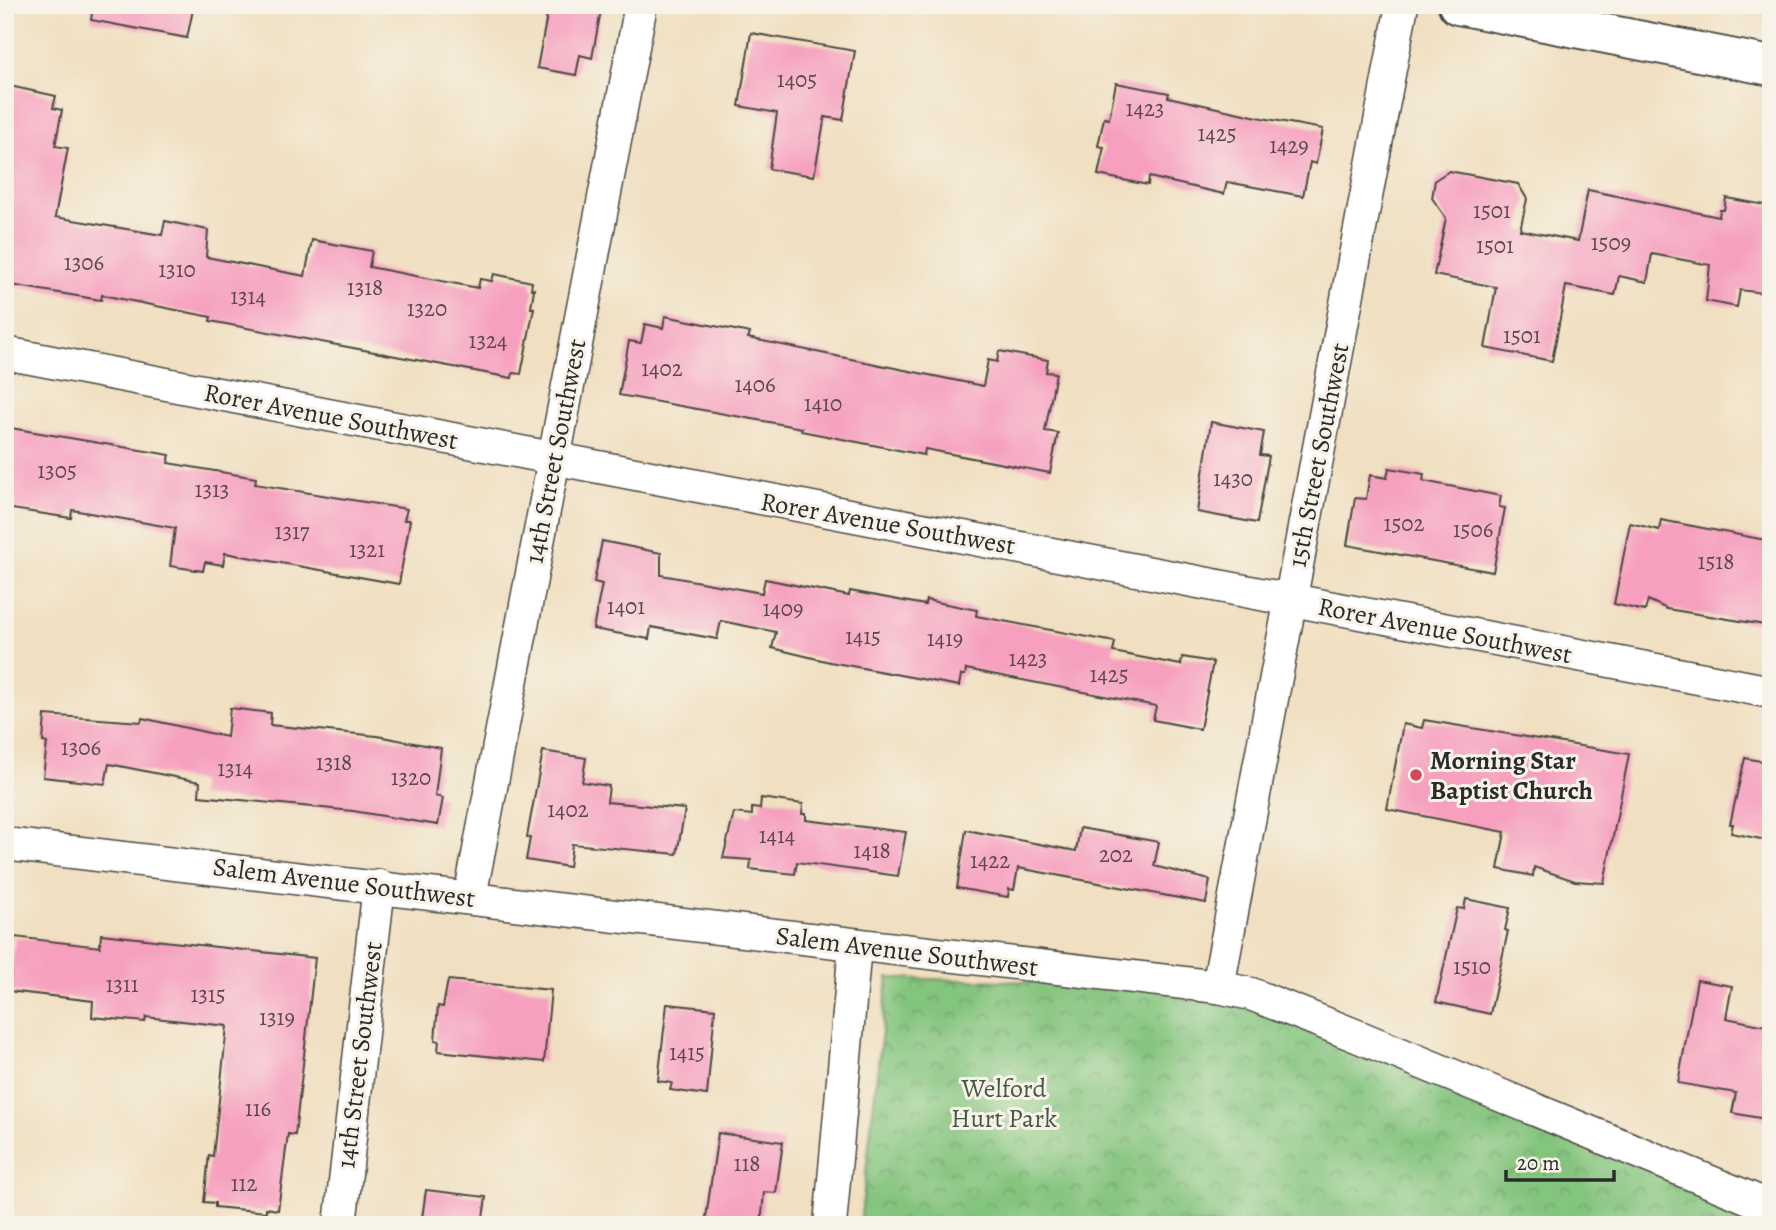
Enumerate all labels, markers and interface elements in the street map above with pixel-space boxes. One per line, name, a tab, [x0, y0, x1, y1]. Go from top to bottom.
house number: 1405	[777, 64, 817, 95]
house number: 1423	[1126, 93, 1164, 124]
house number: 1425	[1197, 118, 1237, 149]
house number: 1429	[1269, 130, 1309, 161]
house number: 1501	[1473, 195, 1511, 226]
house number: 1509	[1591, 227, 1631, 258]
house number: 1501	[1476, 230, 1514, 261]
house number: 1306	[64, 247, 104, 278]
house number: 1310	[158, 254, 196, 285]
house number: 1318	[347, 272, 383, 303]
house number: 1314	[230, 281, 266, 312]
house number: 1320	[407, 293, 447, 324]
house number: 1501	[1503, 320, 1541, 351]
house number: 1324	[469, 325, 507, 356]
street label: 14th Street Southwest	[517, 335, 595, 566]
street label: 15th Street Southwest	[1280, 340, 1357, 570]
house number: 1402	[641, 353, 683, 384]
house number: 1406	[734, 369, 776, 400]
street label: Rorer Avenue Southwest	[201, 375, 461, 458]
house number: 1410	[804, 388, 842, 419]
house number: 1305	[37, 455, 77, 486]
house number: 1430	[1213, 463, 1253, 494]
house number: 1313	[195, 474, 229, 505]
street label: Rorer Avenue Southwest	[758, 484, 1018, 563]
house number: 1502	[1384, 508, 1425, 539]
house number: 1506	[1453, 514, 1493, 545]
house number: 1317	[275, 516, 310, 547]
house number: 1321	[349, 534, 385, 565]
house number: 1518	[1698, 546, 1734, 577]
street label: Rorer Avenue Southwest	[1315, 589, 1575, 672]
house number: 1401	[607, 591, 645, 622]
house number: 1409	[762, 593, 804, 624]
house number: 1415	[845, 621, 881, 652]
house number: 1419	[927, 623, 963, 654]
house number: 1423	[1009, 643, 1047, 674]
house number: 1425	[1089, 659, 1129, 690]
house number: 1306	[61, 732, 101, 763]
place label: Morning Star Baptist Church	[1430, 743, 1593, 808]
house number: 1318	[316, 747, 352, 778]
house number: 1314	[217, 753, 253, 784]
house number: 1320	[391, 762, 431, 793]
marker: Morning Star Baptist Church	[1408, 767, 1424, 783]
house number: 1402	[547, 794, 589, 825]
house number: 1414	[759, 820, 795, 851]
house number: 1418	[853, 835, 891, 866]
house number: 202	[1099, 839, 1133, 870]
house number: 1422	[970, 845, 1010, 876]
street label: Salem Avenue Southwest	[211, 849, 477, 916]
street label: Salem Avenue Southwest	[774, 918, 1040, 985]
street label: 14th Street Southwest	[328, 939, 391, 1170]
house number: 1510	[1453, 951, 1491, 982]
house number: 1311	[105, 969, 139, 1000]
house number: 1315	[190, 979, 226, 1010]
house number: 1319	[259, 1002, 295, 1033]
house number: 1415	[669, 1037, 705, 1068]
park label: Welford Hurt Park	[951, 1071, 1057, 1136]
house number: 116	[245, 1093, 271, 1124]
scale bar	[1506, 1139, 1615, 1183]
house number: 118	[734, 1148, 760, 1179]
text: 20 m	[1517, 1149, 1560, 1177]
house number: 112	[231, 1168, 257, 1199]

